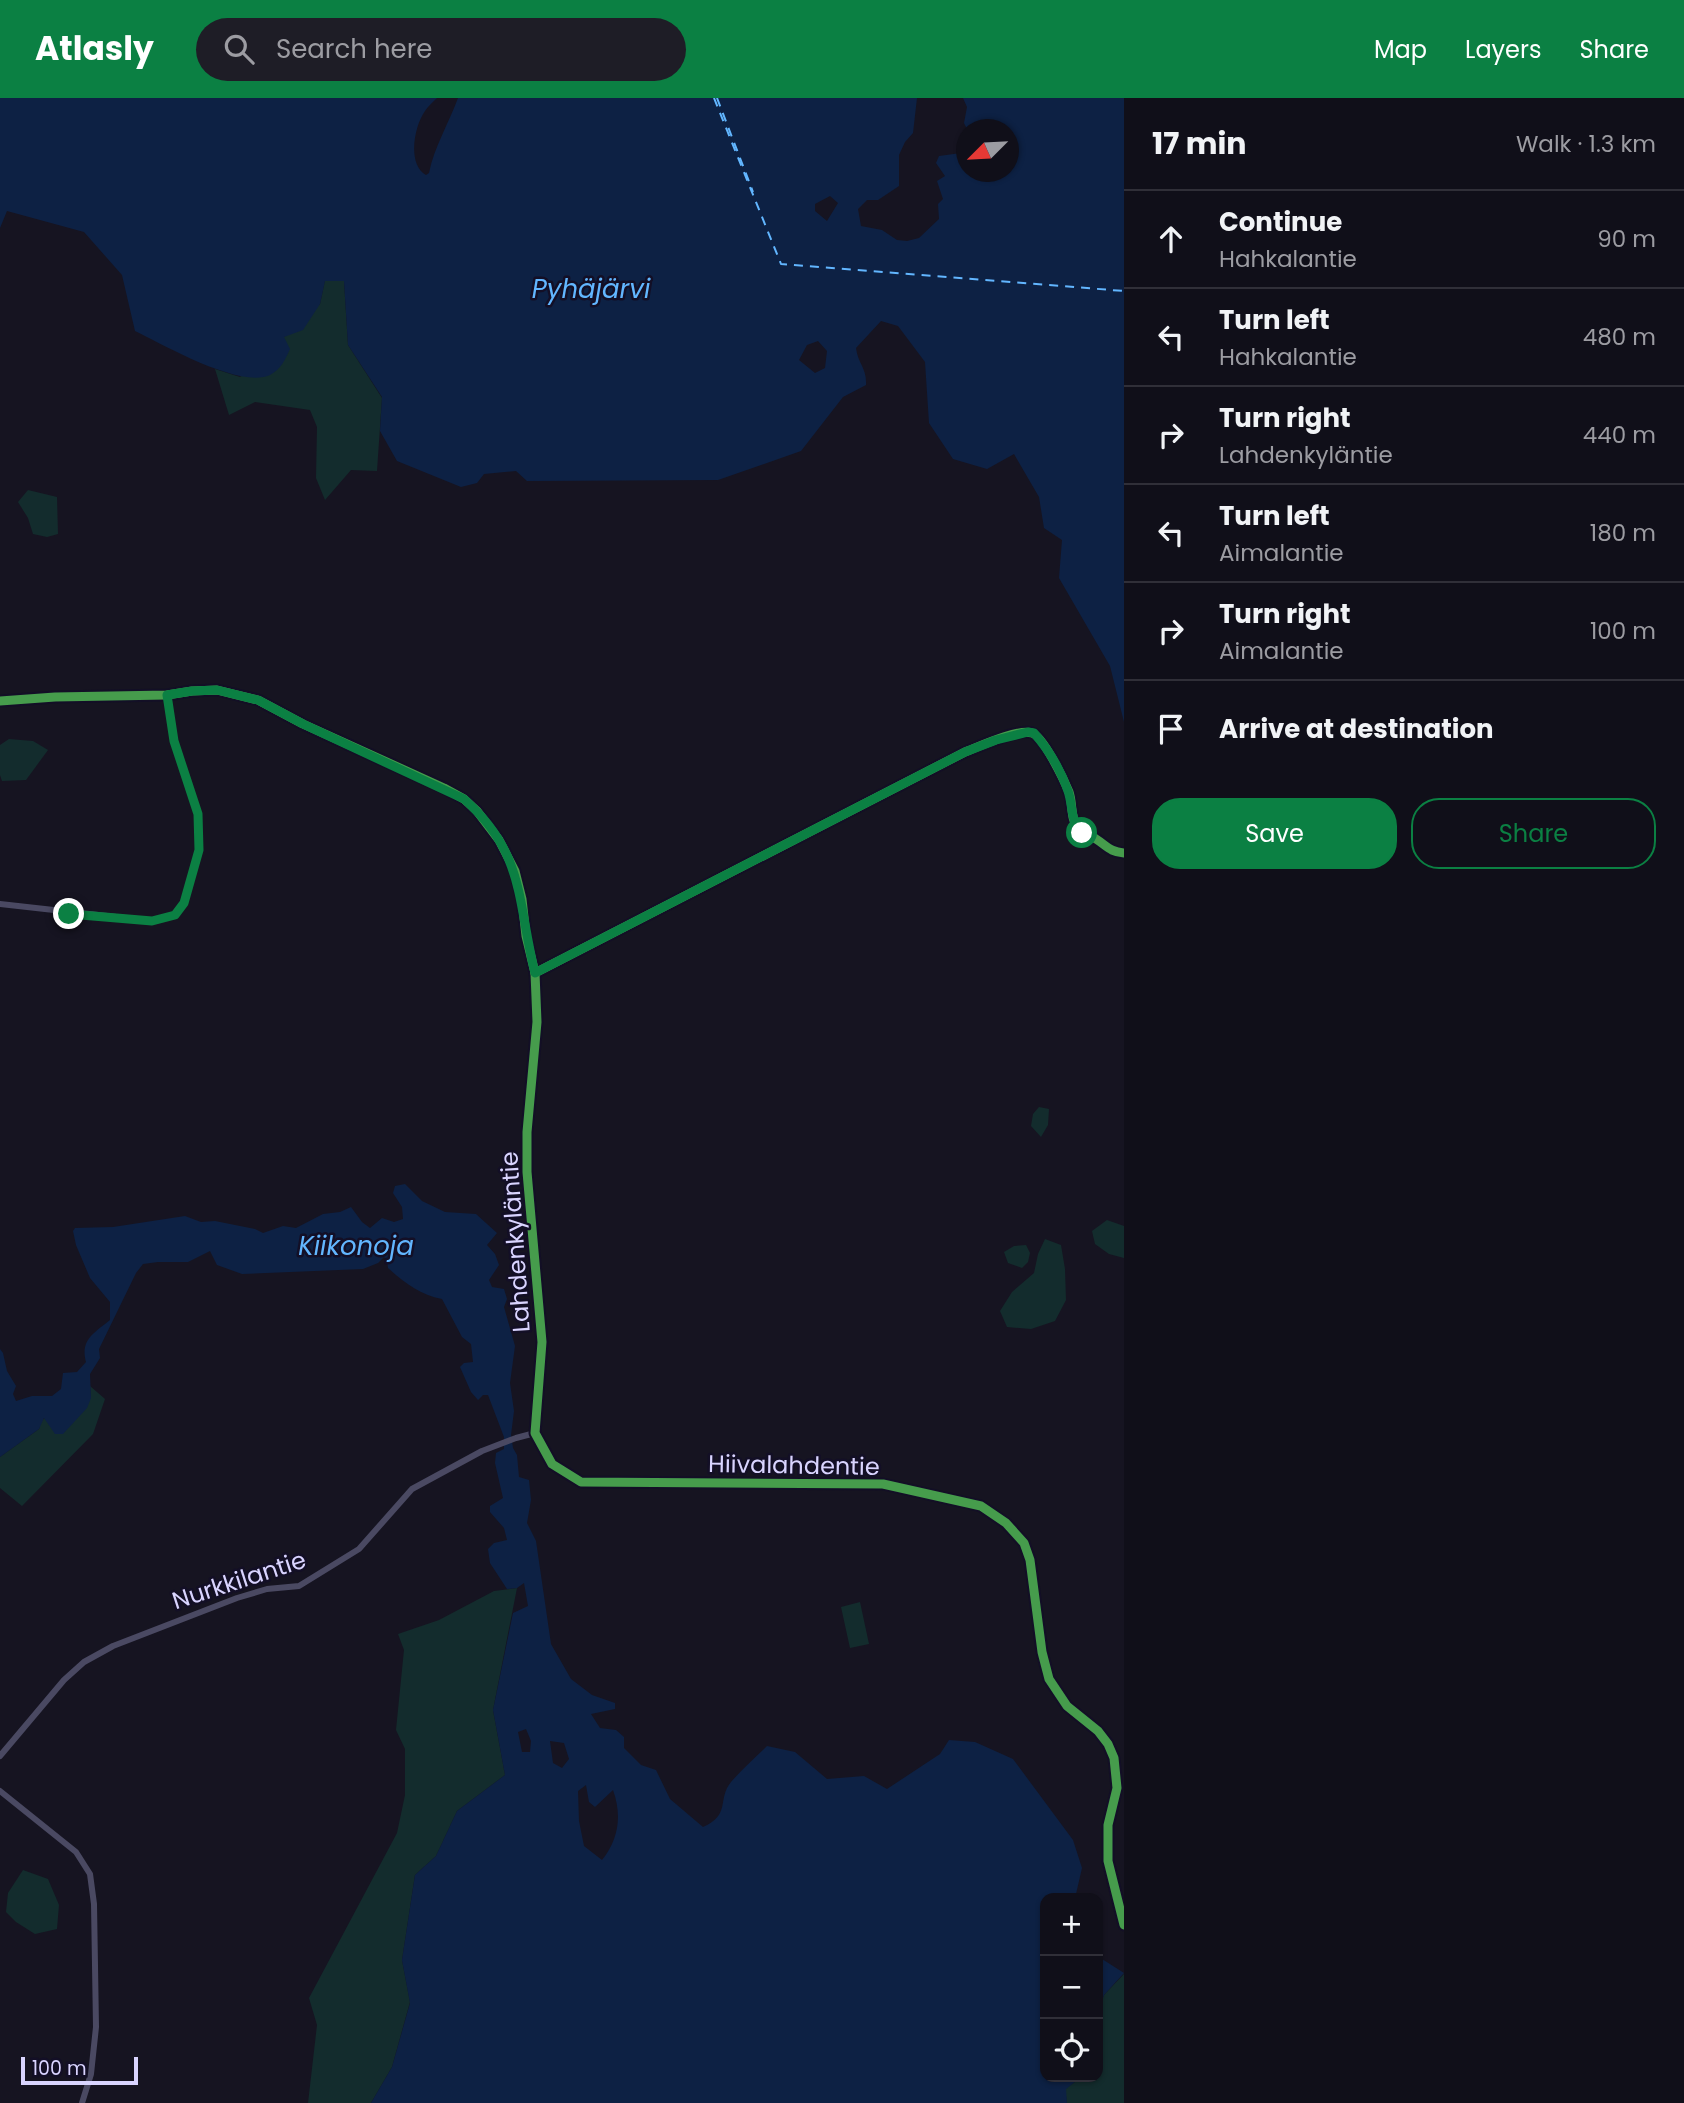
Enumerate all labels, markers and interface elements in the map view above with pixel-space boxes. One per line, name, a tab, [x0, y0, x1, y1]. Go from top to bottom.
search box	[196, 18, 686, 81]
text: Atlasly	[35, 25, 154, 72]
icon: search	[220, 30, 258, 68]
text: Search here	[276, 31, 432, 67]
text: Map	[1374, 33, 1427, 66]
text: Layers	[1465, 33, 1541, 66]
text: Share	[1579, 33, 1649, 66]
north arrow	[956, 119, 1019, 182]
text: 17 min	[1152, 122, 1247, 165]
text: Walk · 1.3 km	[1516, 128, 1656, 160]
text: Continue	[1219, 204, 1342, 240]
icon: ahead	[1152, 220, 1190, 258]
text: 90 m	[1597, 223, 1656, 255]
text: Hahkalantie	[1219, 243, 1357, 275]
water label: Pyhäjärvi	[532, 271, 651, 307]
text: Turn left	[1219, 302, 1330, 338]
icon: left	[1152, 318, 1190, 356]
text: 480 m	[1583, 321, 1656, 353]
text: Hahkalantie	[1219, 341, 1357, 373]
text: Turn right	[1219, 400, 1351, 436]
icon: right	[1152, 416, 1190, 454]
text: 440 m	[1583, 419, 1656, 451]
text: Lahdenkyläntie	[1219, 439, 1393, 471]
text: Turn left	[1219, 498, 1330, 534]
icon: left	[1152, 514, 1190, 552]
text: 180 m	[1590, 517, 1656, 549]
text: Aimalantie	[1219, 537, 1344, 569]
text: Turn right	[1219, 596, 1351, 632]
icon: right	[1152, 612, 1190, 650]
text: 100 m	[1590, 615, 1656, 647]
text: Aimalantie	[1219, 635, 1344, 667]
icon: arrive	[1152, 710, 1190, 748]
text: Arrive at destination	[1219, 711, 1494, 747]
button: Save	[1152, 798, 1397, 869]
button: Share	[1411, 798, 1656, 869]
route start	[1066, 817, 1097, 848]
route end	[53, 898, 84, 929]
street label: Lahdenkyläntie	[492, 1150, 538, 1334]
water label: Kiikonoja	[298, 1228, 414, 1264]
street label: Hiivalahdentie	[708, 1447, 880, 1483]
street label: Nurkkilantie	[168, 1543, 310, 1617]
map controls	[1040, 1893, 1103, 2082]
button: +	[1040, 1893, 1103, 1956]
button: −	[1040, 1956, 1103, 2019]
button: locate	[1040, 2019, 1103, 2082]
scale bar	[21, 2054, 138, 2086]
text: 100 m	[32, 2055, 87, 2082]

